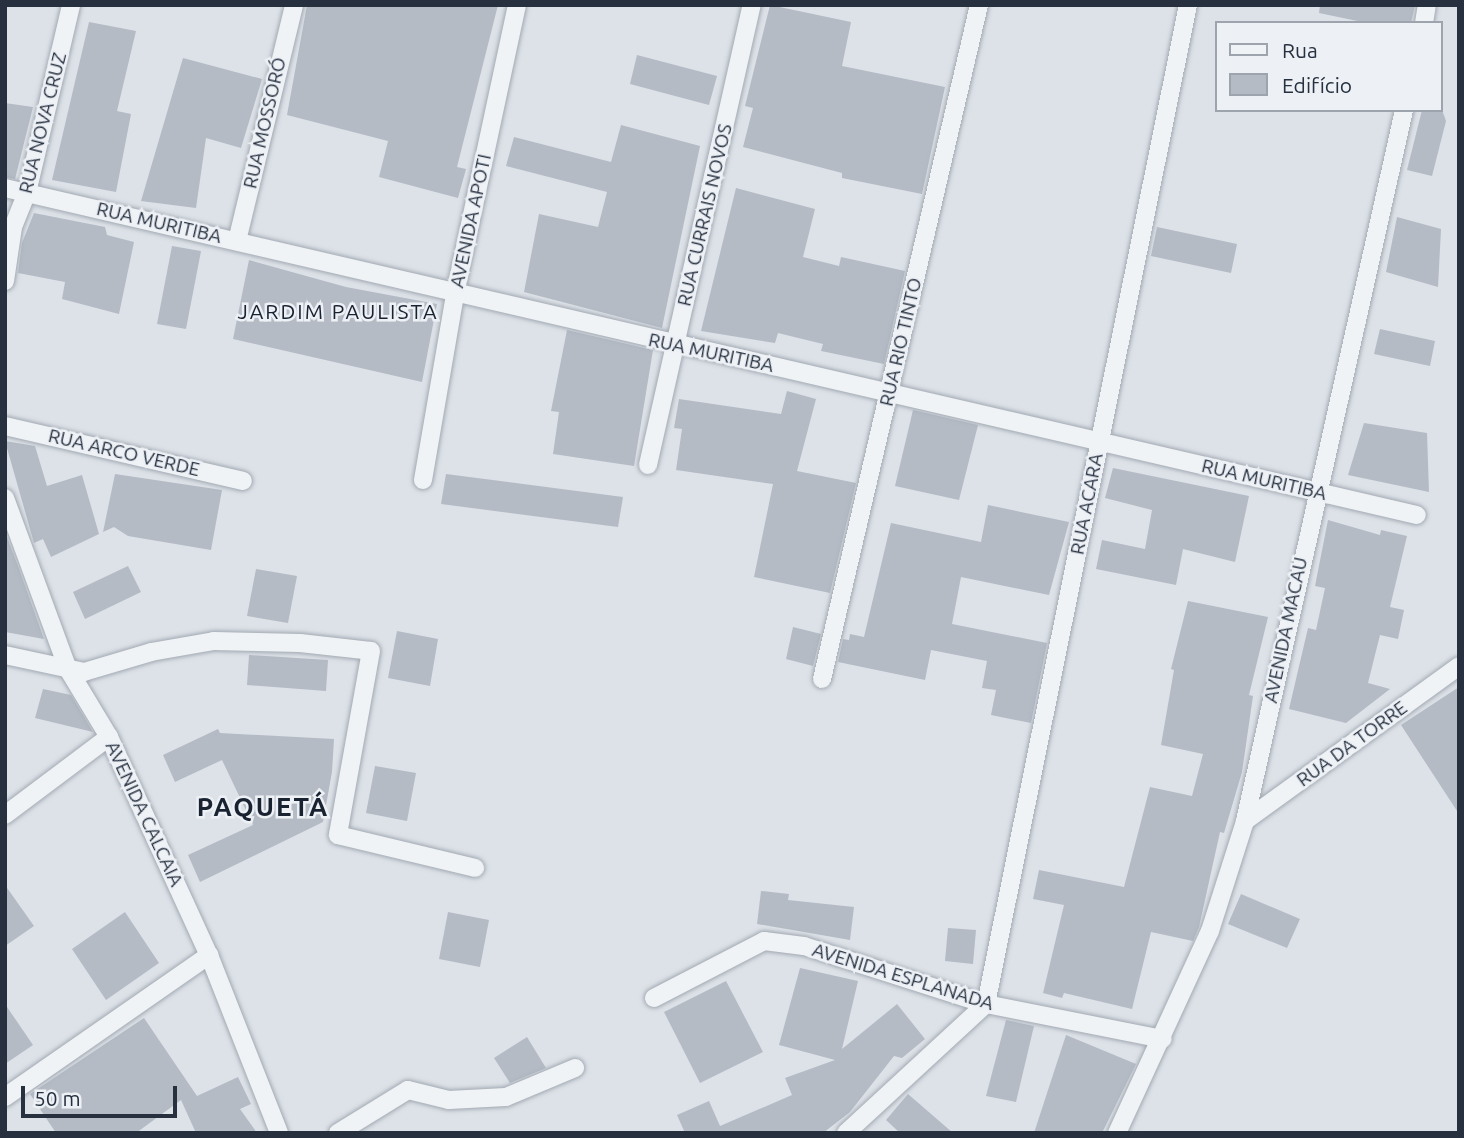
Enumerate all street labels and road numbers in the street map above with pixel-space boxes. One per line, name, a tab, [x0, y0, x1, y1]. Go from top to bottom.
street label: RUA NOVA CRUZ	[14, 50, 72, 196]
street label: RUA MOSSORÓ	[239, 55, 291, 191]
street label: RUA CURRAIS NOVOS	[673, 122, 737, 308]
street label: AVENIDA APOTI	[446, 152, 496, 290]
street label: RUA MURITIBA	[94, 198, 224, 248]
street label: RUA RIO TINTO	[875, 275, 927, 409]
street label: RUA MURITIBA	[646, 329, 776, 377]
street label: RUA ARCO VERDE	[46, 424, 202, 482]
street label: RUA ACARA	[1066, 451, 1108, 557]
street label: RUA MURITIBA	[1199, 455, 1329, 505]
street label: AVENIDA MACAU	[1259, 555, 1313, 705]
street label: RUA DA TORRE	[1292, 696, 1412, 792]
street label: AVENIDA CALCAIA	[100, 738, 188, 890]
street label: AVENIDA ESPLANADA	[810, 939, 996, 1015]

